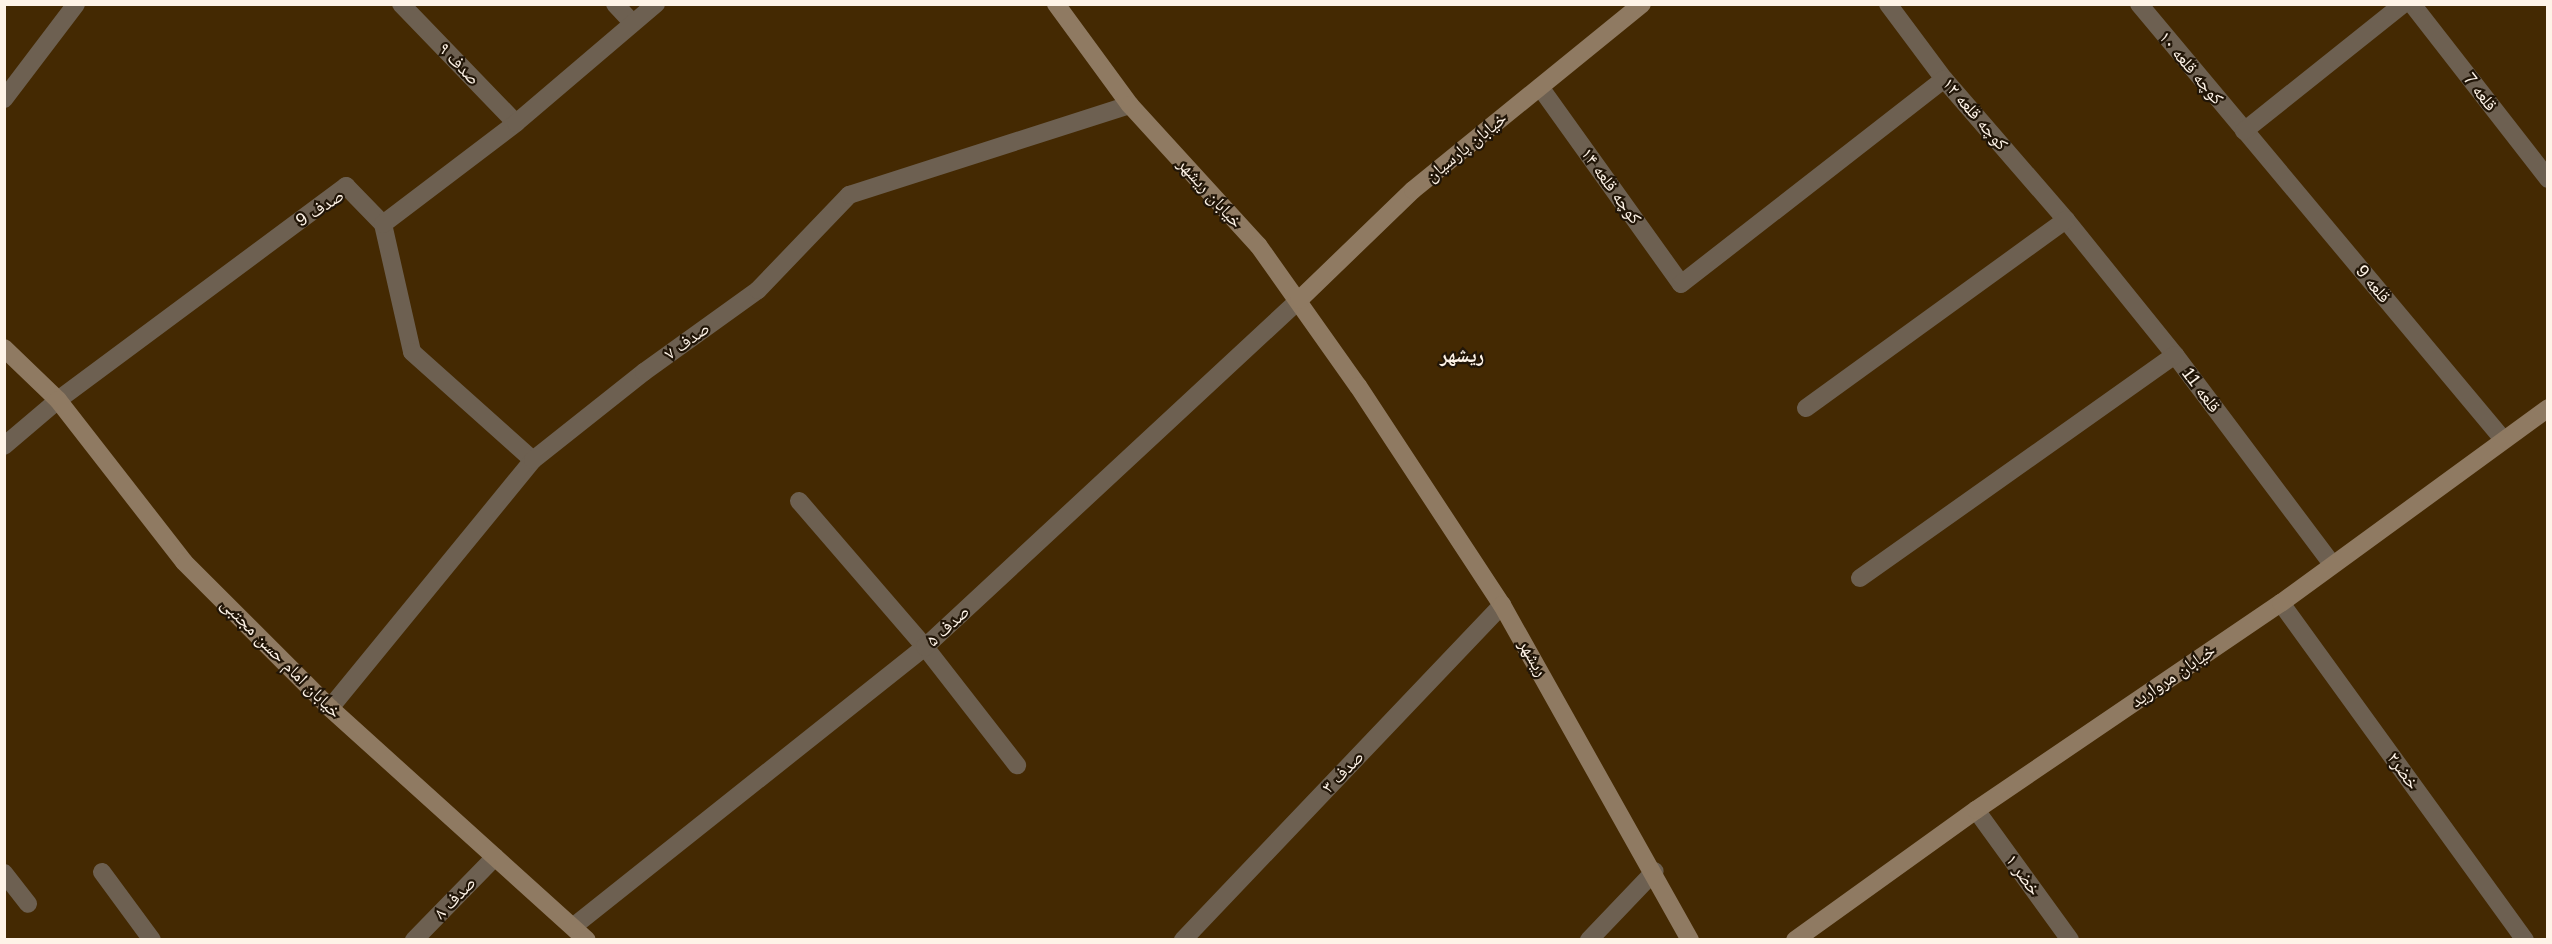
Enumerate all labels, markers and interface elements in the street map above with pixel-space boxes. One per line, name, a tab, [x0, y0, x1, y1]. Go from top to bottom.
street label: کوچه قلعه ۱۰	[2154, 27, 2228, 109]
street label: صدف ۹	[434, 38, 484, 90]
street label: قلعه 7	[2458, 69, 2502, 115]
street label: کوچه قلعه ۱۲	[1938, 73, 2012, 155]
street label: خیابان پارسیان	[1421, 108, 1511, 186]
street label: کوچه قلعه ۱۴	[1576, 144, 1646, 228]
street label: خیابان ریشهر	[1173, 154, 1247, 232]
street label: صدف 9	[292, 185, 348, 231]
street label: قلعه 9	[2351, 261, 2395, 307]
street label: صدف ۷	[660, 317, 714, 365]
district label: ریشهر	[1440, 343, 1484, 367]
street label: قلعه 11	[2177, 363, 2225, 417]
street label: خیابان امام حسن مجتبی	[216, 593, 346, 723]
street label: صدف ۵	[922, 601, 974, 651]
street label: ریشهر	[1514, 636, 1552, 680]
street label: خیابان مروارید	[2127, 640, 2219, 712]
street label: صدف ۳	[1318, 746, 1368, 798]
street label: خضر۲	[2382, 748, 2424, 794]
street label: خضر ۱	[2001, 850, 2045, 900]
street label: صدف ۸	[430, 872, 480, 924]

